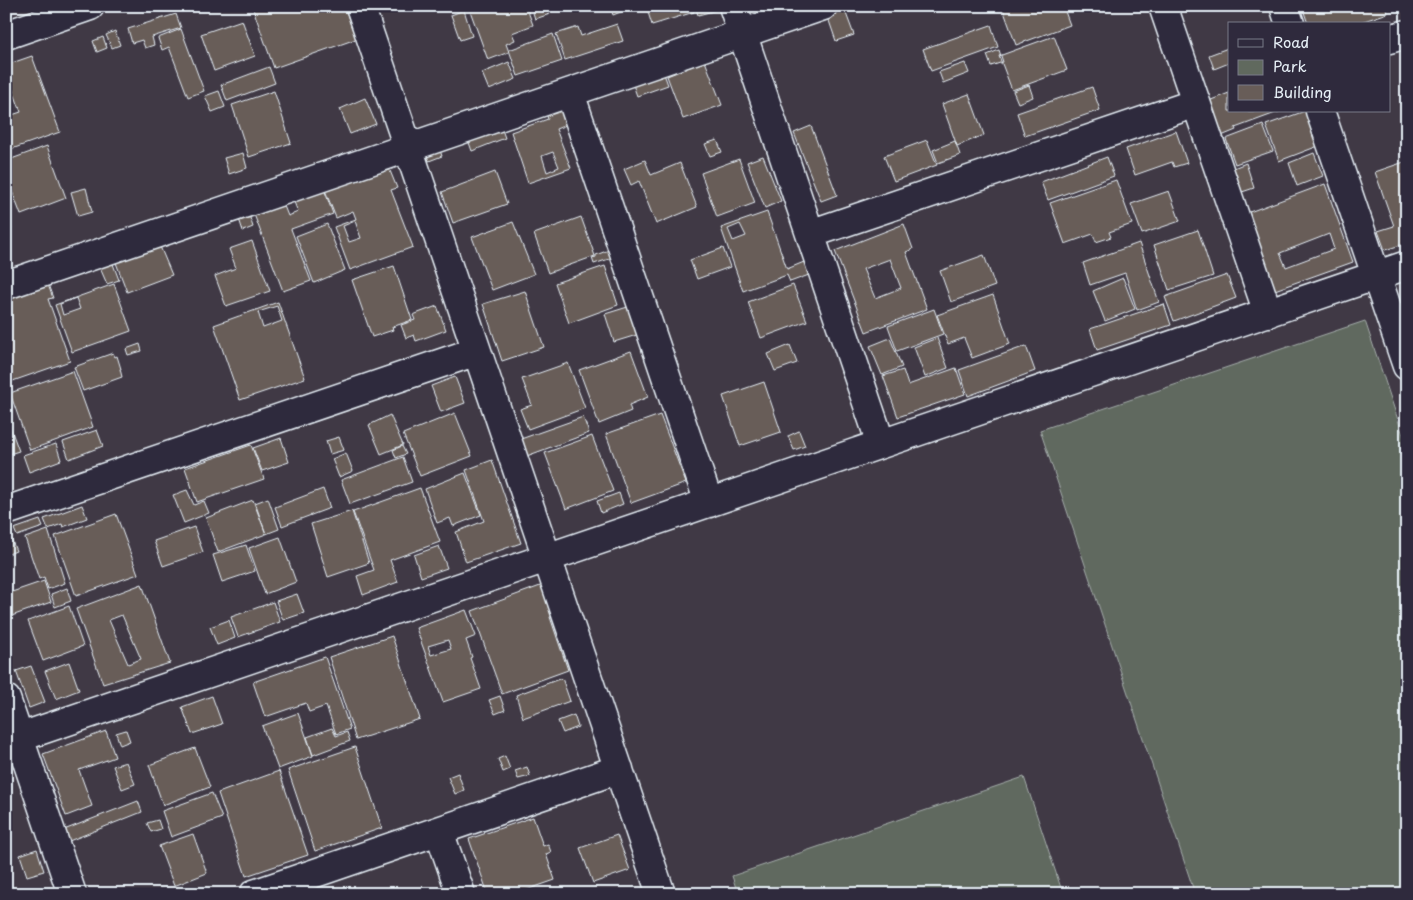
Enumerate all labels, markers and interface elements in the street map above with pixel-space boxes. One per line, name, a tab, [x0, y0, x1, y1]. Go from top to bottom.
legend	[1228, 22, 1390, 112]
text: Road	[1273, 30, 1309, 53]
text: Park	[1273, 54, 1307, 77]
text: Building	[1273, 80, 1332, 103]

